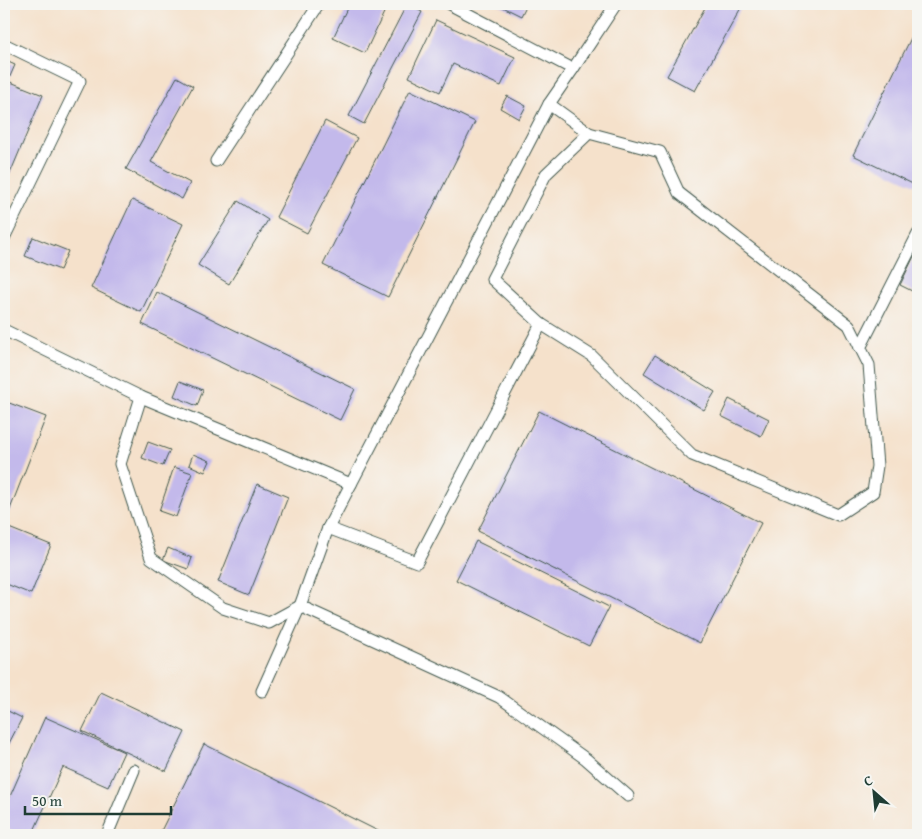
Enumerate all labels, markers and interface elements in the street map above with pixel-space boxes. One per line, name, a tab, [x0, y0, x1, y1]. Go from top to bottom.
north arrow	[850, 766, 900, 816]
text: С	[860, 770, 876, 791]
scale bar	[25, 784, 171, 816]
text: 50 m	[32, 790, 63, 811]

